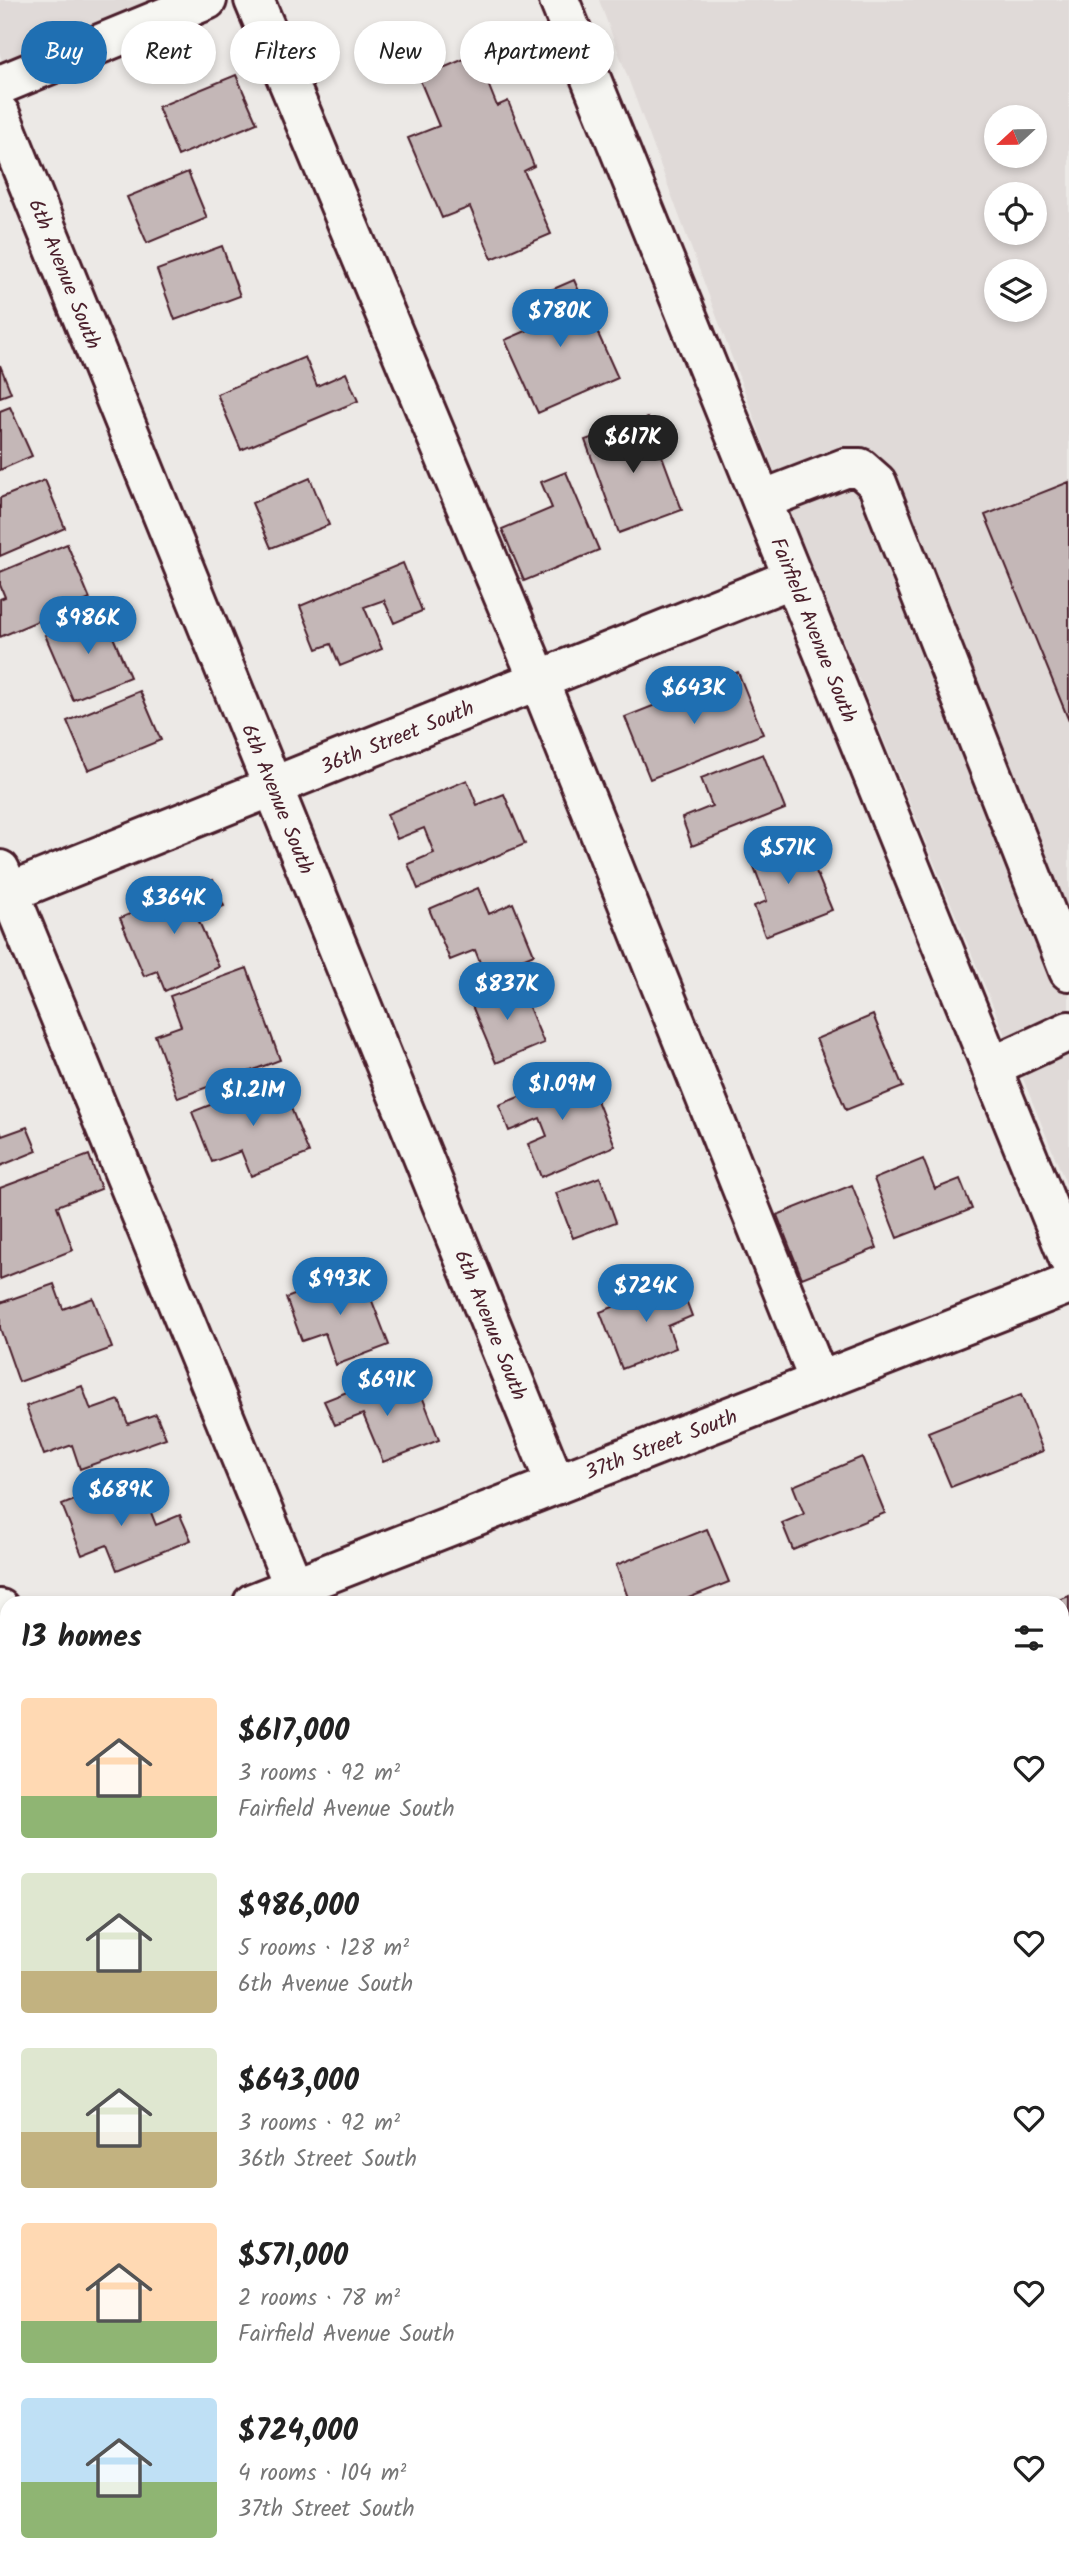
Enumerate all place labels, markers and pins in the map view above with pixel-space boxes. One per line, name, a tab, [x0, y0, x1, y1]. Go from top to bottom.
pin: $780K	[511, 290, 609, 349]
pin: $617K	[584, 416, 682, 475]
pin: $986K	[39, 596, 137, 656]
pin: $643K	[645, 666, 743, 726]
pin: $571K	[739, 826, 837, 886]
pin: $364K	[125, 876, 223, 936]
pin: $837K	[458, 962, 556, 1022]
pin: $1.09M	[505, 1062, 619, 1122]
pin: $1.21M	[196, 1068, 310, 1128]
pin: $993K	[291, 1258, 389, 1317]
pin: $724K	[597, 1264, 695, 1324]
pin: $691K	[338, 1358, 436, 1418]
pin: $689K	[72, 1468, 170, 1528]

